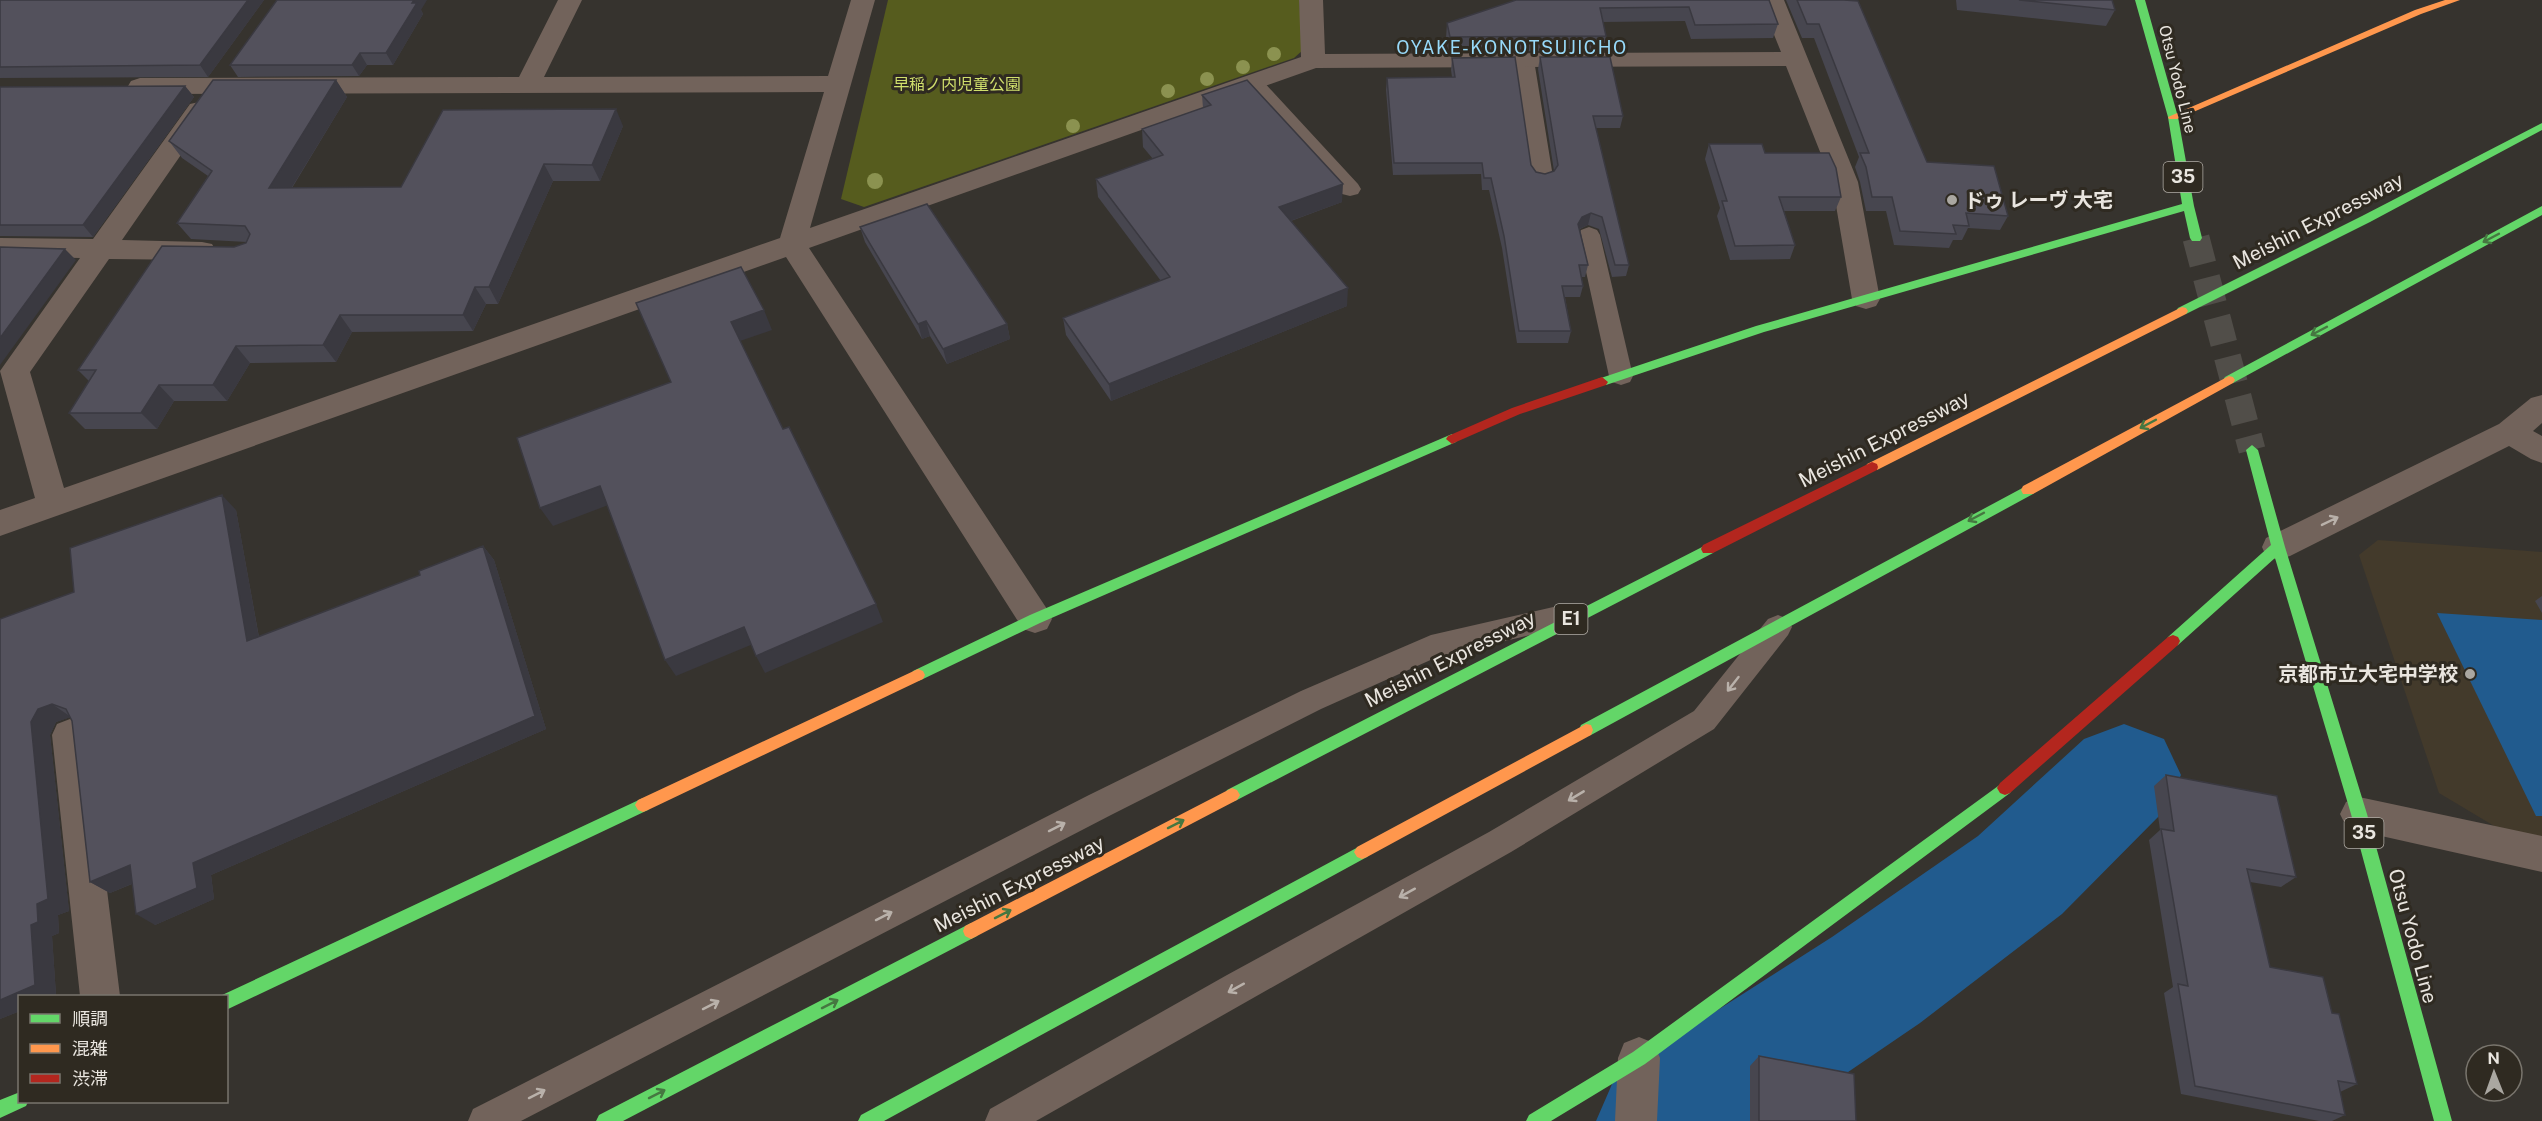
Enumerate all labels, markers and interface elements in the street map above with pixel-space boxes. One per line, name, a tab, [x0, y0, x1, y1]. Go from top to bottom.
street label: Otsu Yodo Line	[2155, 23, 2200, 135]
district label: OYAKE-KONOTSUJICHO	[1396, 37, 1628, 58]
park label: 早稲ノ内児童公園	[893, 75, 1021, 94]
road number: 35	[2164, 162, 2202, 192]
street label: Meishin Expressway	[2229, 167, 2408, 274]
place label: ドゥ レーヴ 大宅	[1964, 188, 2113, 212]
marker: ドゥ レーヴ 大宅	[1945, 193, 1959, 207]
one-way arrow	[2482, 233, 2500, 244]
one-way arrow	[2311, 325, 2328, 337]
street label: Meishin Expressway	[1795, 385, 1974, 492]
one-way arrow	[2139, 419, 2157, 430]
one-way arrow	[1968, 511, 1985, 523]
one-way arrow	[2321, 515, 2339, 527]
road number: E1	[1554, 604, 1588, 634]
street label: Meishin Expressway	[1361, 605, 1540, 712]
place label: 京都市立大宅中学校	[2278, 662, 2458, 686]
marker: 京都市立大宅中学校	[2463, 667, 2477, 681]
one-way arrow	[1726, 676, 1739, 692]
one-way arrow	[1568, 791, 1585, 803]
one-way arrow	[1166, 818, 1184, 829]
road number: 35	[2344, 818, 2384, 848]
one-way arrow	[1048, 821, 1066, 832]
street label: Meishin Expressway	[930, 830, 1109, 937]
street label: Otsu Yodo Line	[2383, 866, 2443, 1006]
one-way arrow	[1399, 887, 1416, 899]
one-way arrow	[993, 908, 1011, 919]
one-way arrow	[875, 910, 892, 922]
one-way arrow	[1228, 982, 1245, 994]
legend	[18, 995, 228, 1103]
one-way arrow	[820, 998, 838, 1009]
one-way arrow	[701, 999, 719, 1011]
text: 順調	[72, 1008, 108, 1029]
text: 混雑	[72, 1038, 108, 1059]
north arrow	[2464, 1043, 2524, 1103]
text: N	[2487, 1049, 2500, 1068]
text: 渋滞	[72, 1068, 108, 1089]
one-way arrow	[528, 1088, 546, 1100]
one-way arrow	[647, 1088, 665, 1099]

